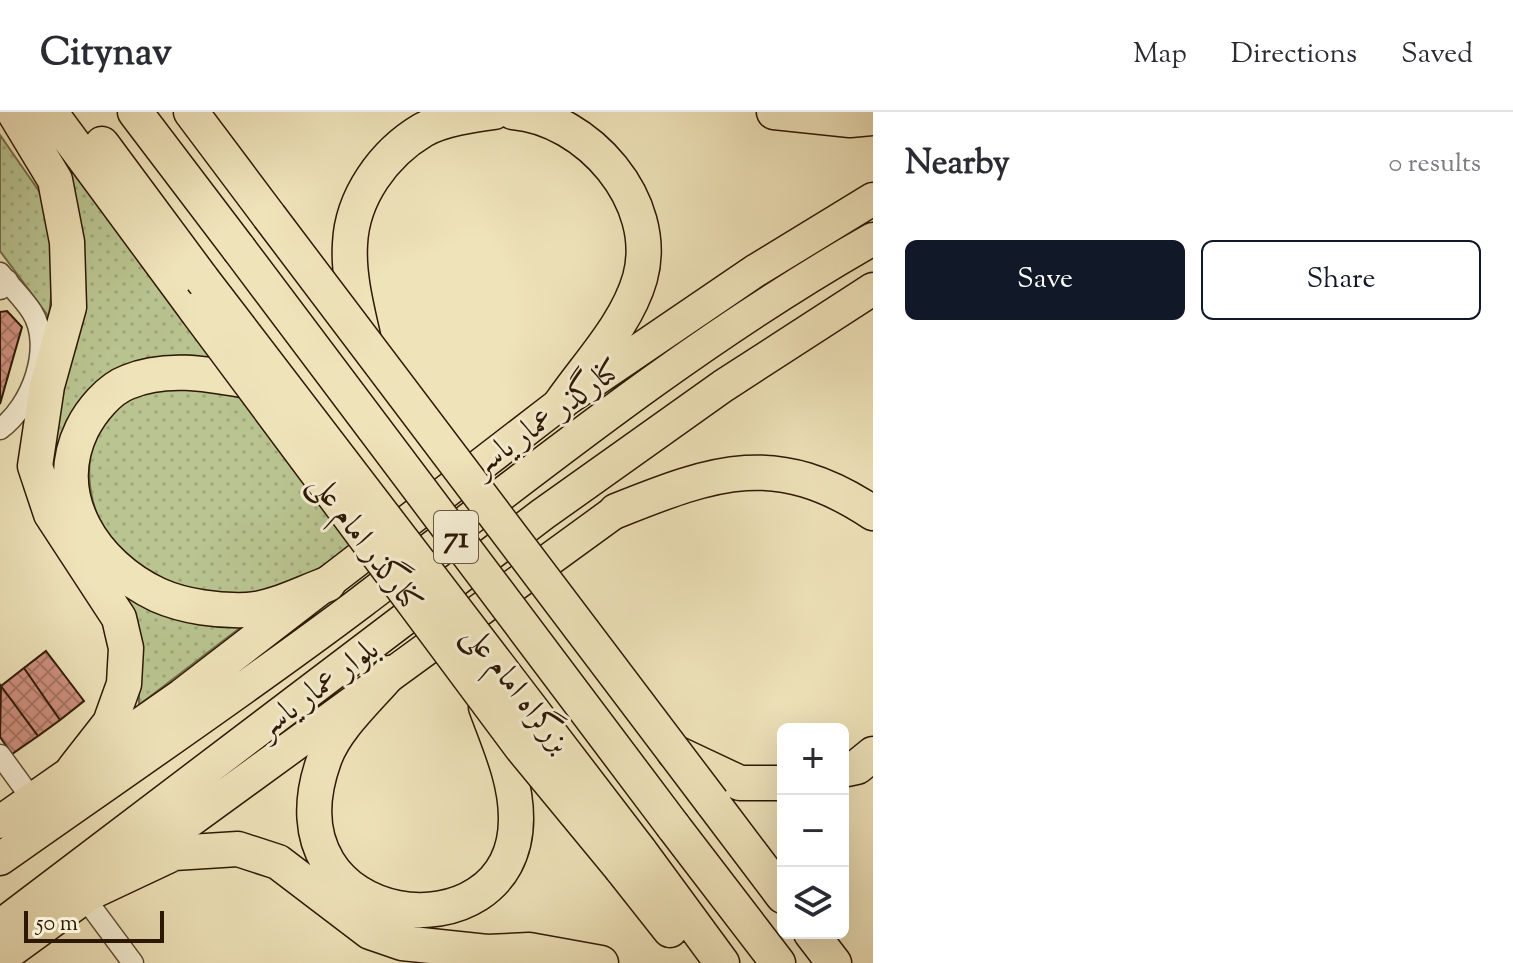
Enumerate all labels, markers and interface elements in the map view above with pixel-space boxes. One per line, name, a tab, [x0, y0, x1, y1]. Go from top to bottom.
text: Citynav	[40, 28, 172, 82]
text: Map	[1133, 35, 1187, 75]
text: Directions	[1231, 35, 1357, 75]
text: Saved	[1401, 35, 1473, 75]
text: Nearby	[905, 140, 1010, 189]
text: 0 results	[1389, 146, 1481, 183]
button: Save	[905, 240, 1185, 320]
button: Share	[1201, 240, 1481, 320]
street label: کنارگذر عمار یاسر	[460, 347, 632, 490]
street label: کنارگذر امام علی	[295, 463, 434, 625]
road number: 71	[434, 511, 478, 563]
street label: بزرگراه امام علی	[449, 615, 582, 766]
street label: بلوار عمار یاسر	[246, 628, 390, 752]
map controls	[777, 723, 849, 939]
button: +	[777, 723, 849, 795]
button: −	[777, 795, 849, 867]
button: layers	[777, 867, 849, 939]
scale bar	[24, 907, 164, 943]
text: 50 m	[36, 909, 78, 941]

